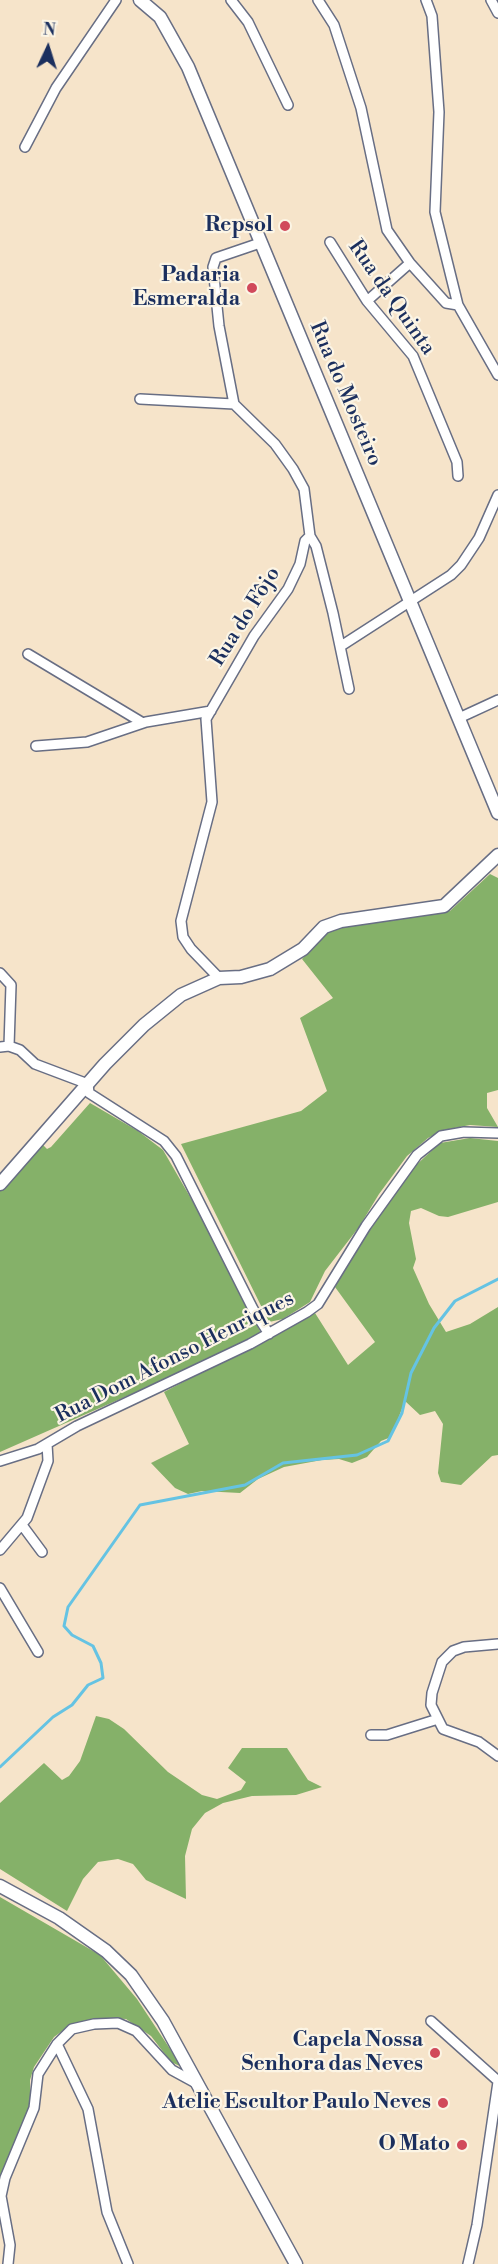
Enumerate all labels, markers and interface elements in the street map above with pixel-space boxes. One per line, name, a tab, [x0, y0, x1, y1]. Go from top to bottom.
north arrow	[18, 18, 78, 78]
text: N	[42, 20, 56, 40]
place label: Repsol	[205, 213, 273, 239]
marker: Repsol	[278, 219, 292, 233]
street label: Rua da Quinta	[342, 236, 440, 360]
place label: Padaria Esmeralda	[133, 263, 240, 313]
marker: Padaria Esmeralda	[245, 281, 259, 295]
street label: Rua do Mosteiro	[303, 318, 387, 470]
street label: Rua do Fôjo	[206, 563, 286, 671]
street label: Rua Dom Afonso Henriques	[51, 1287, 299, 1429]
place label: Capela Nossa Senhora das Neves	[242, 2028, 423, 2078]
marker: Capela Nossa Senhora das Neves	[428, 2046, 442, 2060]
place label: Atelie Escultor Paulo Neves	[162, 2090, 431, 2116]
marker: Atelie Escultor Paulo Neves	[436, 2096, 450, 2110]
place label: O Mato	[379, 2132, 450, 2158]
marker: O Mato	[455, 2138, 469, 2152]

